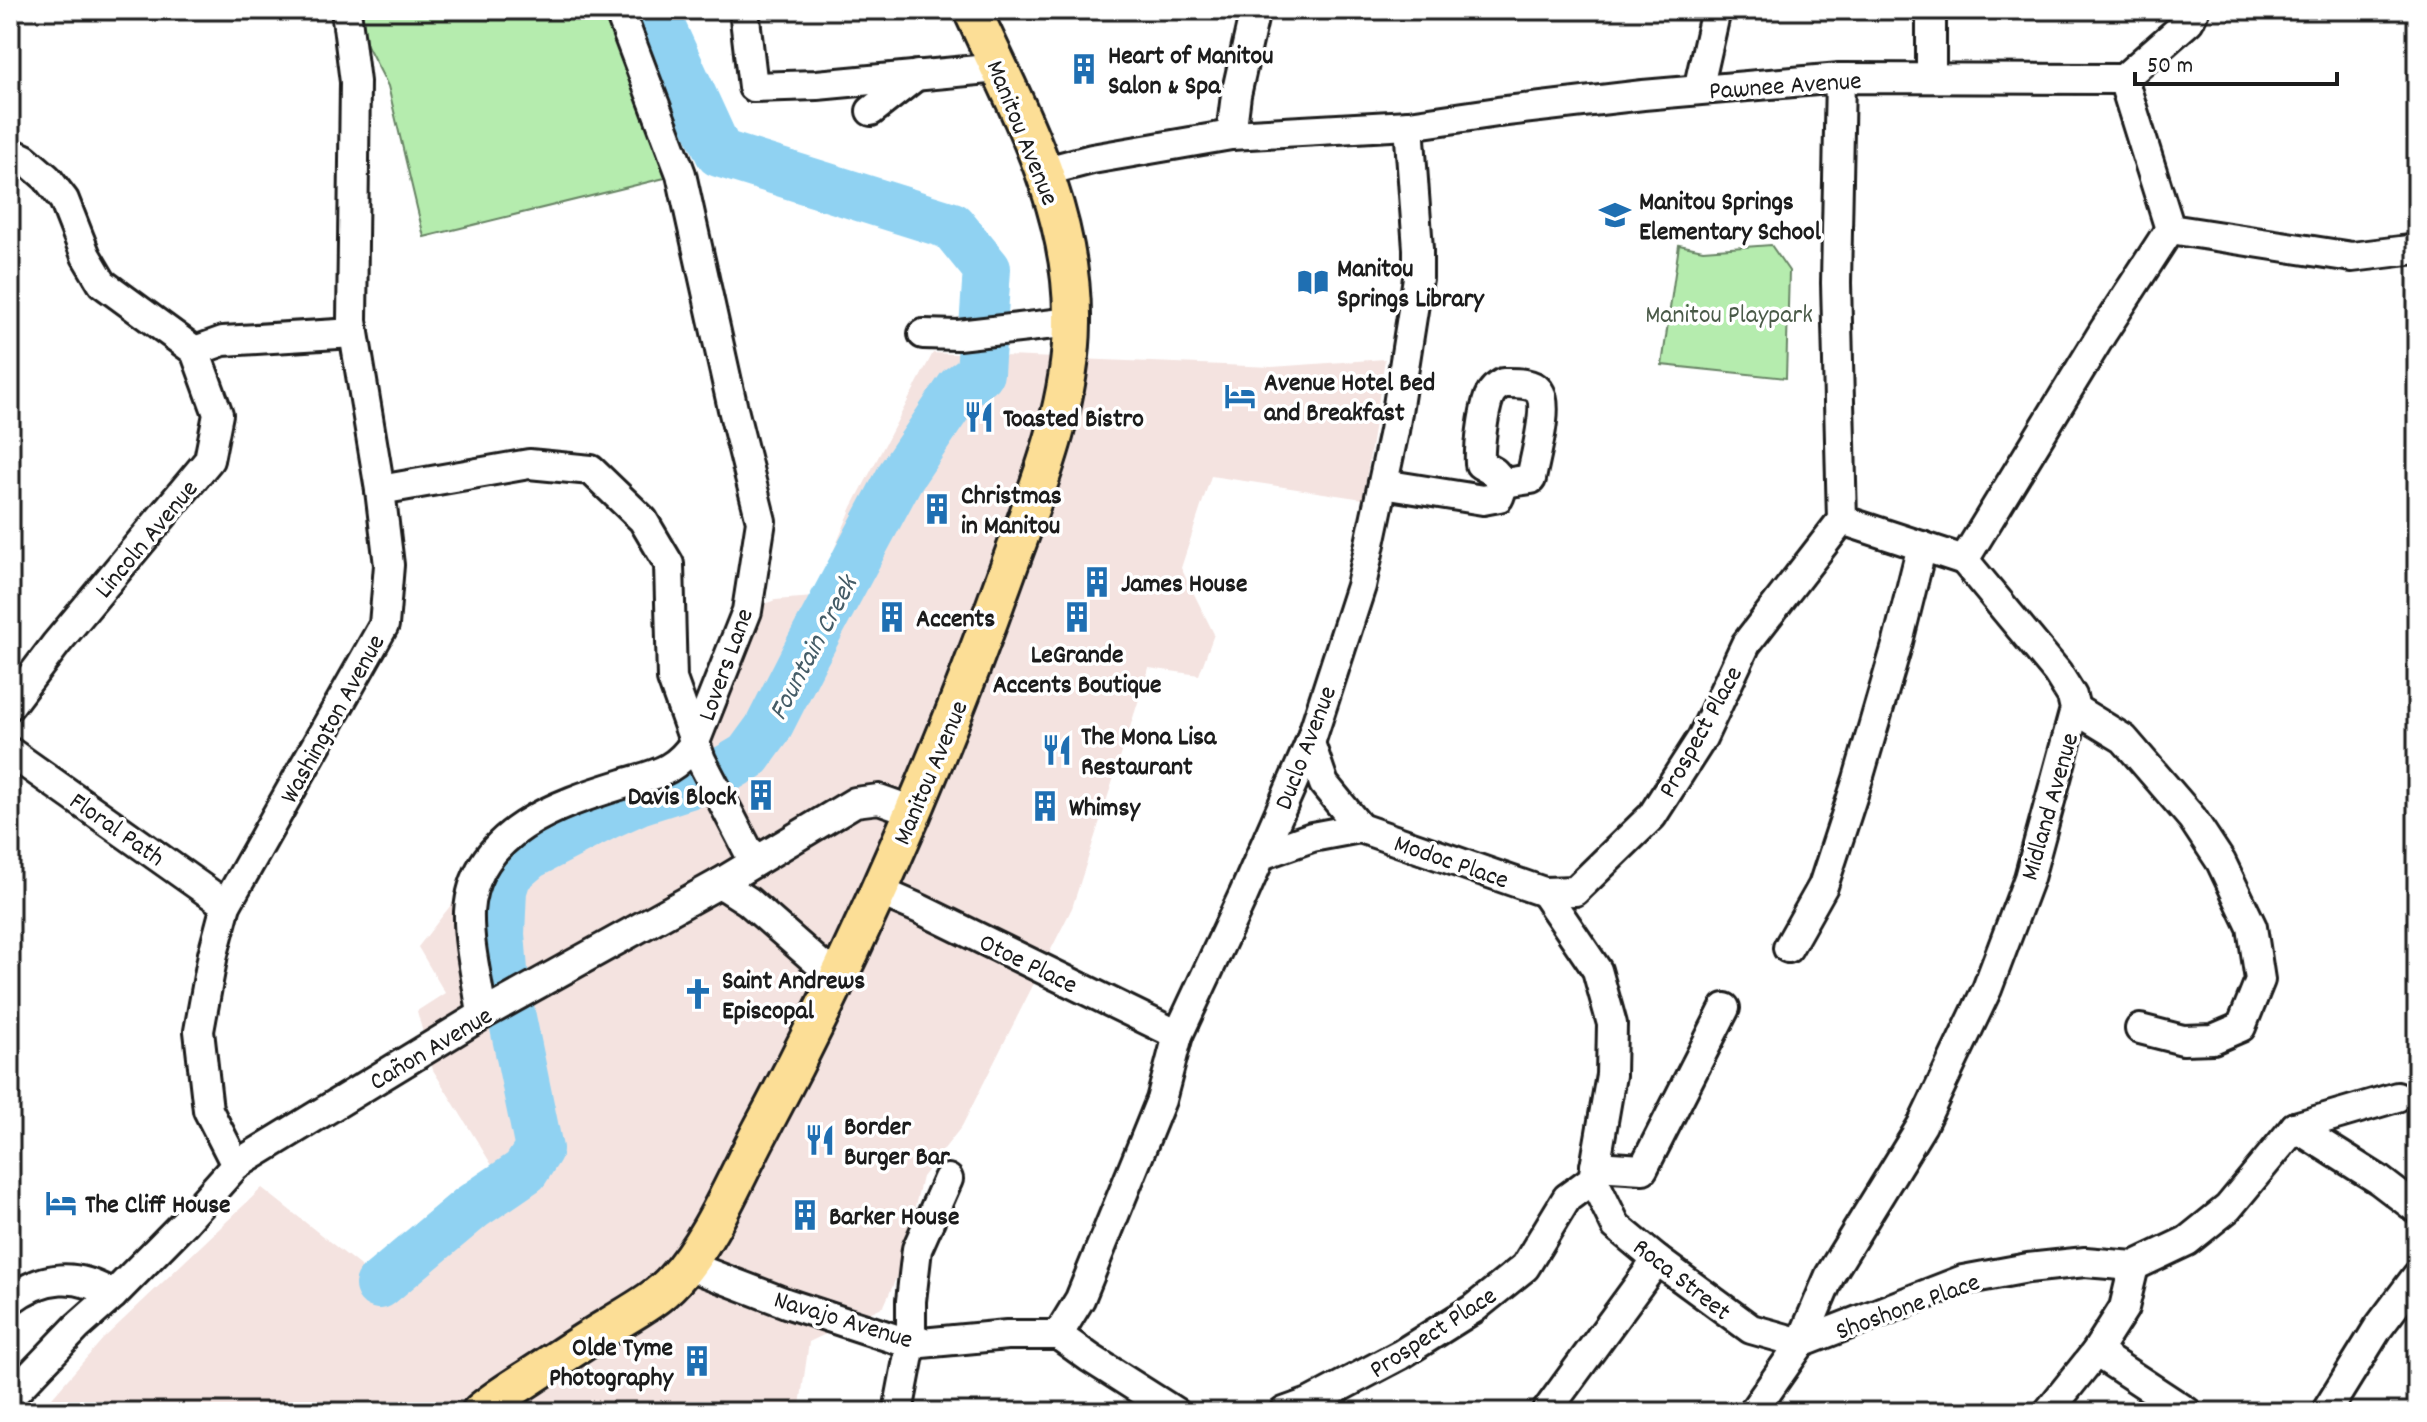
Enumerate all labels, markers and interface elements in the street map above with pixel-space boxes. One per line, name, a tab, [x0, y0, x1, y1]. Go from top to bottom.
scale bar	[2135, 36, 2337, 86]
place label: Heart of Manitou Salon & Spa	[1108, 39, 1273, 106]
text: 50 m	[2147, 50, 2193, 84]
building icon: Heart of Manitou Salon & Spa	[1067, 52, 1101, 86]
street label: Manitou Avenue	[975, 55, 1067, 211]
street label: Pawnee Avenue	[1708, 64, 1863, 111]
place label: Manitou Springs Elementary School	[1639, 185, 1822, 252]
school or university icon: Manitou Springs Elementary School	[1598, 198, 1632, 232]
place label: Manitou Springs Library	[1337, 252, 1485, 319]
library icon: Manitou Springs Library	[1296, 265, 1330, 299]
park label: Manitou Playpark	[1645, 298, 1813, 335]
place label: Avenue Hotel Bed and Breakfast	[1264, 366, 1435, 433]
hotel icon: Avenue Hotel Bed and Breakfast	[1223, 379, 1257, 413]
restaurant icon: Toasted Bistro	[962, 400, 996, 434]
place label: Toasted Bistro	[1003, 402, 1144, 439]
street label: Lincoln Avenue	[87, 473, 208, 608]
place label: Christmas in Manitou	[961, 479, 1062, 546]
building icon: Christmas in Manitou	[920, 492, 954, 526]
building icon: James House	[1080, 565, 1114, 599]
place label: James House	[1121, 567, 1247, 604]
water label: Fountain Creek	[761, 568, 871, 729]
building icon: Accents	[875, 600, 909, 634]
building icon: LeGrande Accents Boutique	[1060, 600, 1094, 634]
place label: Accents	[916, 602, 995, 639]
street label: Lovers Lane	[690, 604, 765, 727]
street label: Washington Avenue	[272, 628, 396, 811]
place label: LeGrande Accents Boutique	[993, 638, 1161, 705]
street label: Prospect Place	[1651, 660, 1754, 805]
street label: Duclo Avenue	[1267, 681, 1348, 816]
street label: Manitou Avenue	[885, 695, 979, 851]
place label: The Mona Lisa Restaurant	[1081, 720, 1217, 787]
street label: Midland Avenue	[2013, 729, 2090, 885]
restaurant icon: The Mona Lisa Restaurant	[1040, 733, 1074, 767]
building icon: Davis Block	[744, 778, 778, 812]
place label: Davis Block	[628, 780, 737, 817]
street label: Floral Path	[61, 784, 171, 877]
building icon: Whimsy	[1028, 789, 1062, 823]
place label: Whimsy	[1069, 791, 1141, 828]
street label: Modoc Place	[1389, 826, 1513, 900]
street label: Otoe Place	[972, 925, 1083, 1005]
place label: Saint Andrews Episcopal	[722, 964, 865, 1031]
church icon: Saint Andrews Episcopal	[681, 977, 715, 1011]
street label: Cañon Avenue	[363, 999, 500, 1101]
place label: Border Burger Bar	[844, 1110, 950, 1177]
restaurant icon: Border Burger Bar	[803, 1123, 837, 1157]
hotel icon: The Cliff House	[44, 1186, 78, 1220]
place label: The Cliff House	[85, 1188, 231, 1225]
building icon: Barker House	[788, 1198, 822, 1232]
place label: Barker House	[829, 1200, 959, 1237]
street label: Roca Street	[1624, 1230, 1738, 1331]
street label: Shoshone Place	[1831, 1265, 1985, 1351]
street label: Prospect Place	[1363, 1279, 1505, 1389]
street label: Navajo Avenue	[769, 1283, 917, 1360]
place label: Olde Tyme Photography	[549, 1331, 674, 1398]
building icon: Olde Tyme Photography	[680, 1344, 714, 1378]

